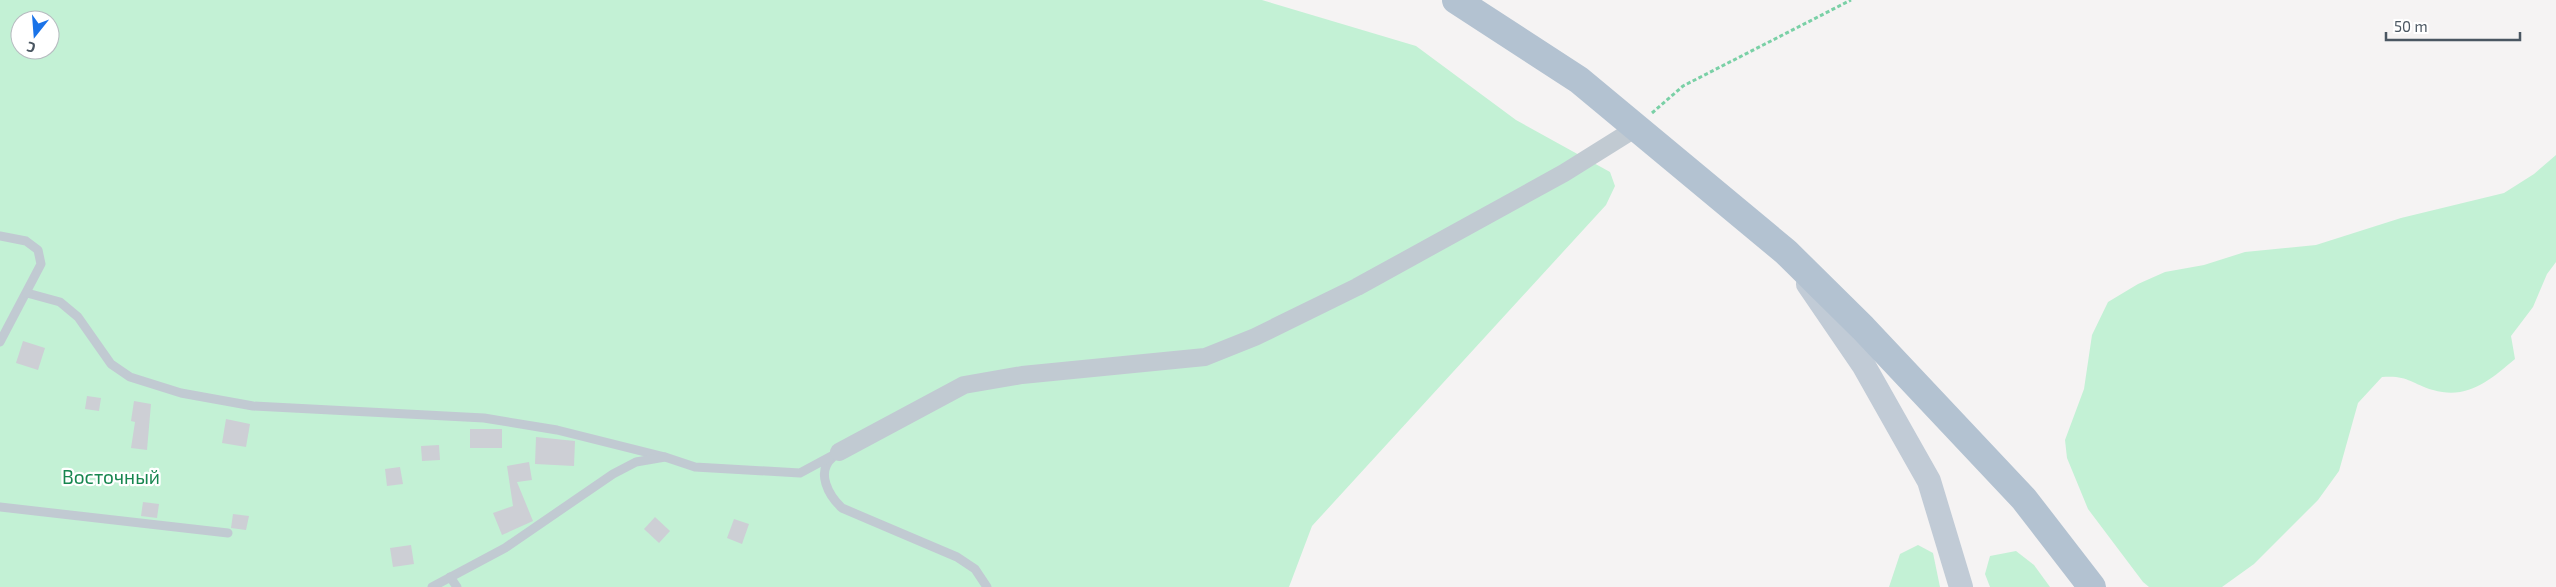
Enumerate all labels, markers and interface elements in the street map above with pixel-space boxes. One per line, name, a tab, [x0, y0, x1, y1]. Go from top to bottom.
north arrow	[10, 10, 60, 60]
scale bar	[2386, 10, 2520, 42]
text: 50 m	[2394, 17, 2428, 35]
text: С	[25, 39, 37, 57]
park label: Восточный	[62, 465, 160, 488]

